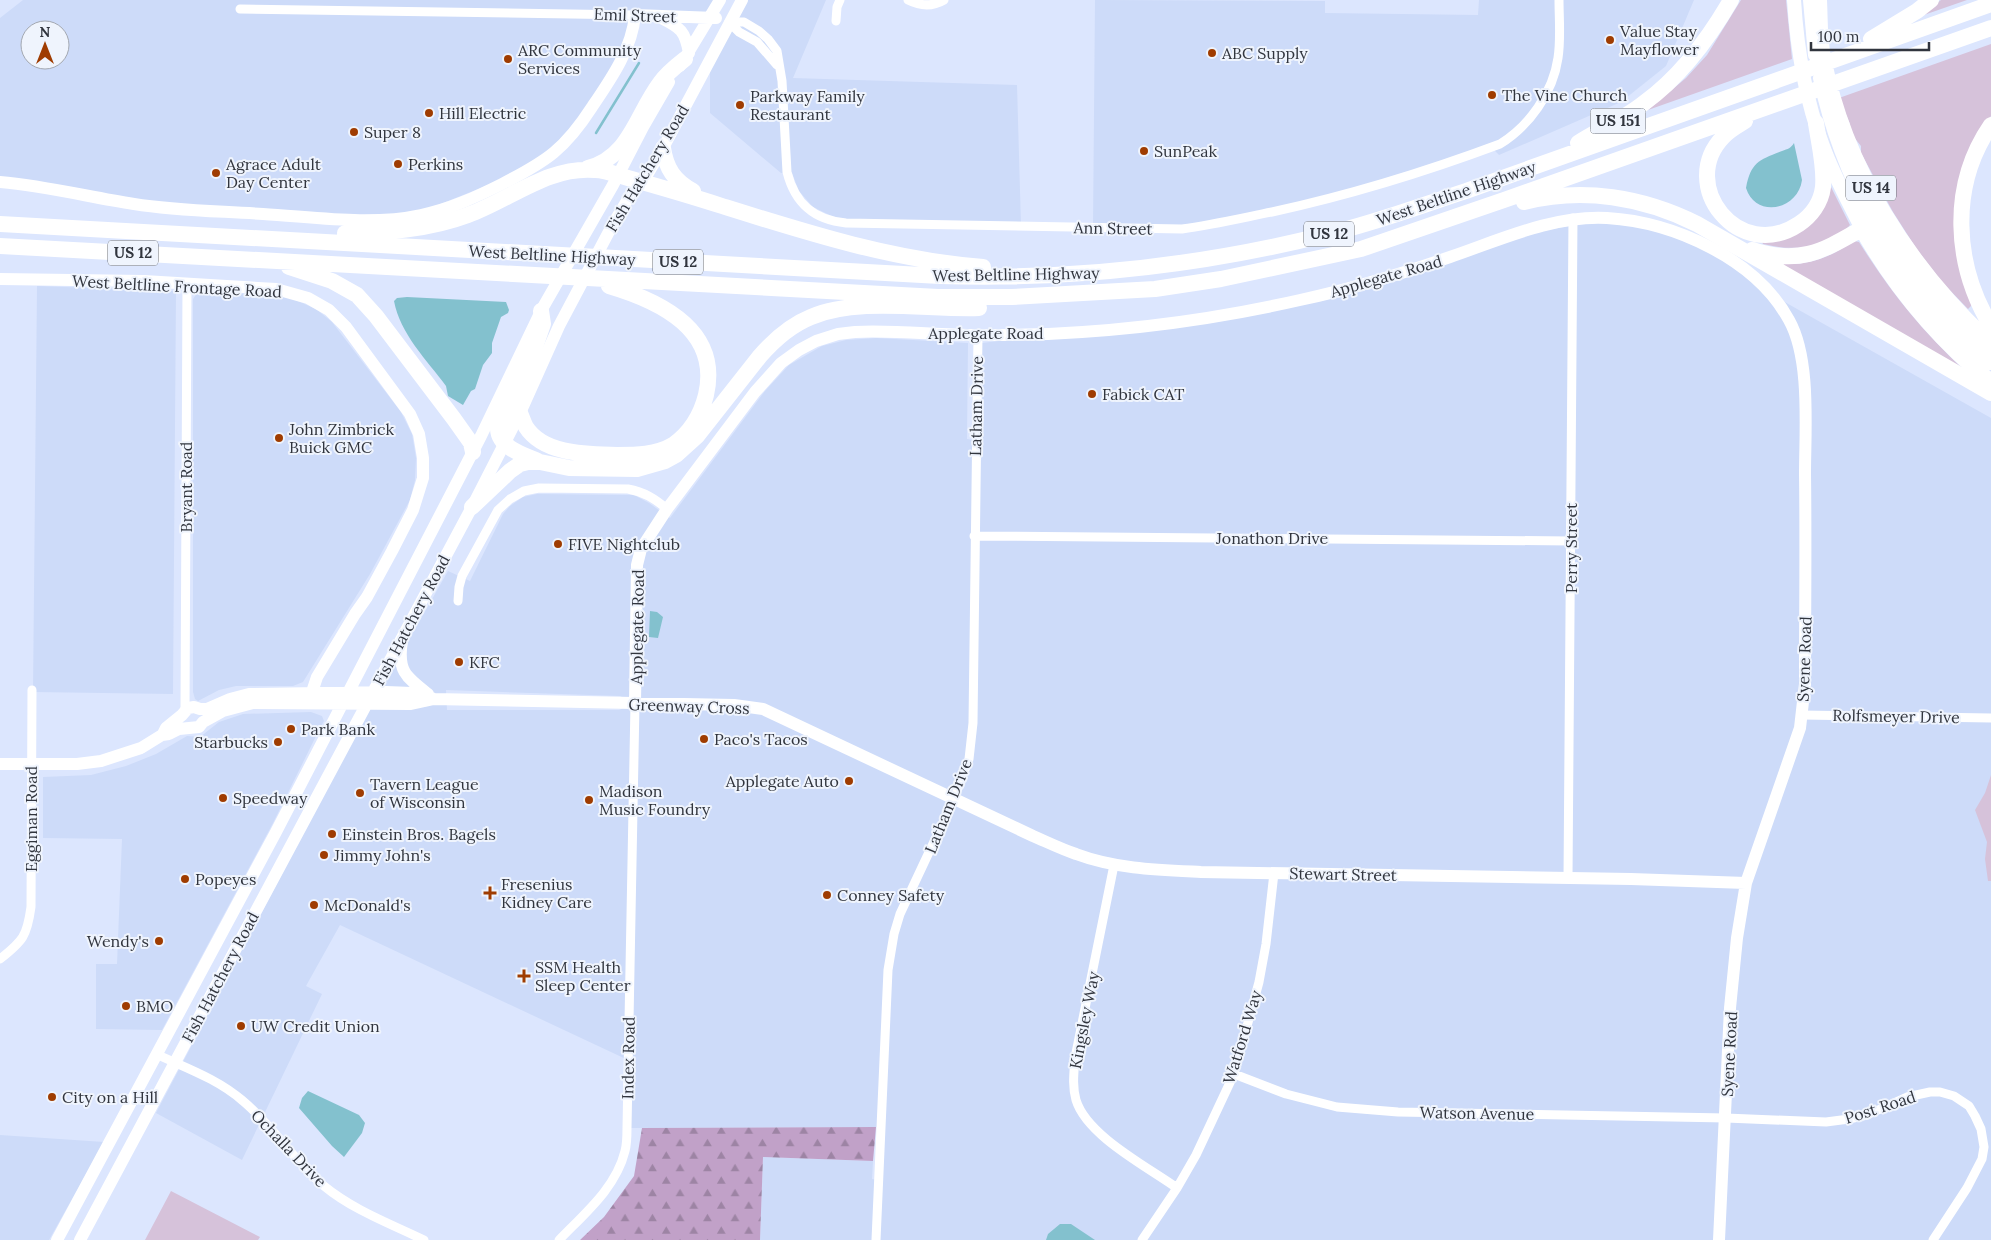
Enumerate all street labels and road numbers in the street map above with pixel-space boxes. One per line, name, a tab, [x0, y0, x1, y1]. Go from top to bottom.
street label: Emil Street	[593, 4, 677, 26]
street label: Fish Hatchery Road	[601, 100, 693, 235]
road number: US 151	[1590, 108, 1646, 134]
street label: West Beltline Highway	[1374, 156, 1539, 230]
road number: US 14	[1846, 176, 1896, 200]
street label: Ann Street	[1072, 217, 1153, 239]
road number: US 12	[1304, 222, 1354, 246]
road number: US 12	[108, 240, 158, 266]
street label: West Beltline Highway	[468, 241, 637, 269]
road number: US 12	[653, 250, 703, 274]
street label: Applegate Road	[1327, 250, 1445, 302]
street label: West Beltline Highway	[932, 263, 1100, 285]
street label: West Beltline Frontage Road	[72, 271, 283, 302]
street label: Applegate Road	[927, 323, 1044, 343]
street label: Latham Drive	[965, 355, 987, 456]
street label: Bryant Road	[176, 441, 196, 532]
street label: Perry Street	[1561, 502, 1581, 593]
street label: Jonathon Drive	[1215, 528, 1328, 548]
street label: Fish Hatchery Road	[368, 551, 454, 689]
street label: Applegate Road	[626, 569, 648, 686]
street label: Syene Road	[1793, 615, 1816, 702]
street label: Greenway Cross	[628, 694, 750, 718]
street label: Rolfsmeyer Drive	[1832, 705, 1960, 727]
street label: Latham Drive	[920, 755, 976, 856]
street label: Eggiman Road	[21, 766, 41, 872]
street label: Stewart Street	[1289, 863, 1398, 885]
street label: Fish Hatchery Road	[177, 908, 263, 1046]
street label: Kingsley Way	[1065, 969, 1103, 1070]
street label: Watford Way	[1218, 987, 1266, 1086]
street label: Syene Road	[1717, 1010, 1741, 1097]
street label: Index Road	[617, 1016, 639, 1100]
street label: Post Road	[1842, 1086, 1919, 1128]
street label: Watson Avenue	[1420, 1102, 1535, 1124]
street label: Ochalla Drive	[247, 1105, 331, 1191]

